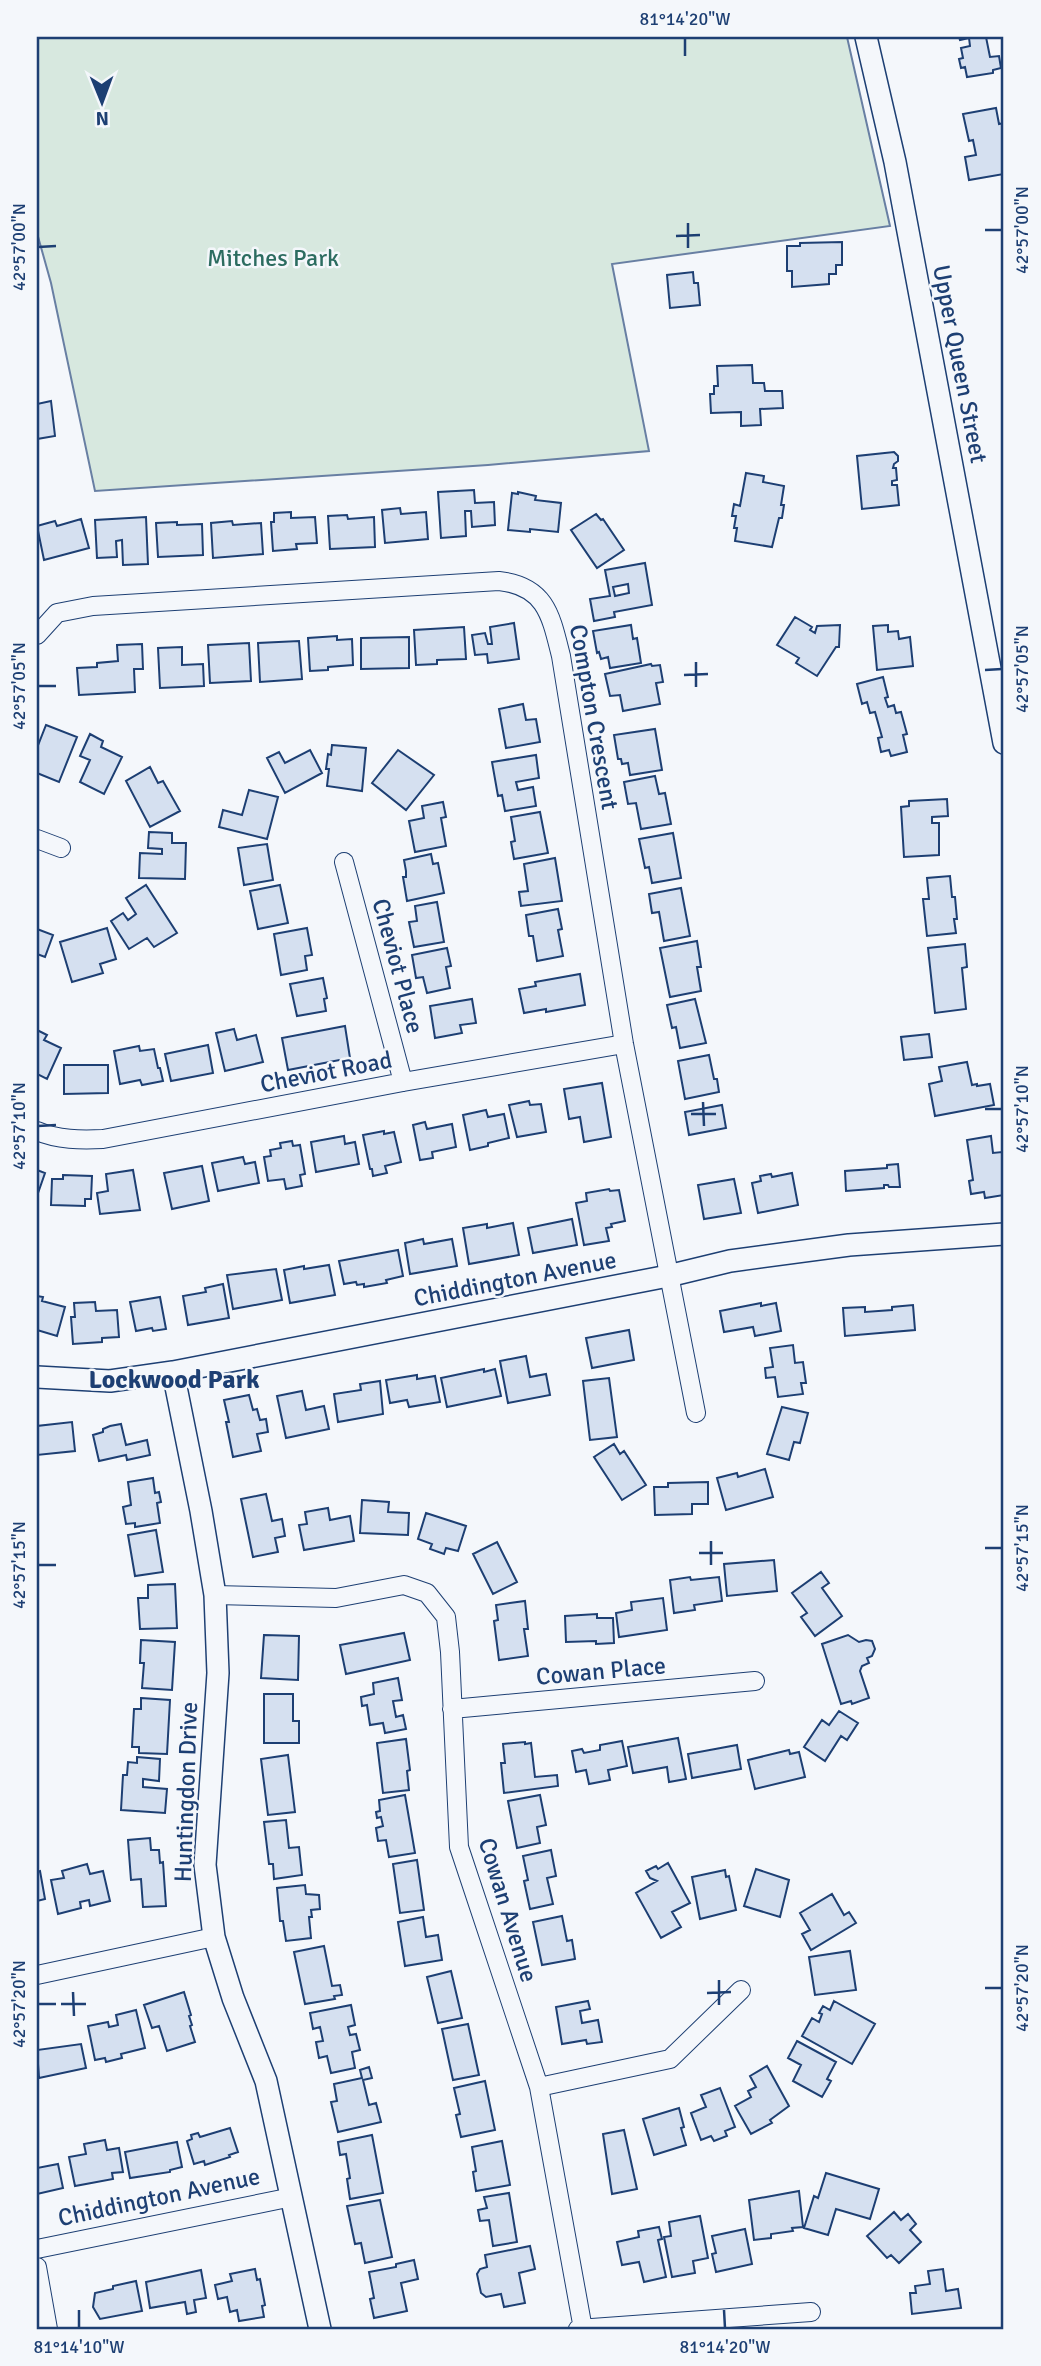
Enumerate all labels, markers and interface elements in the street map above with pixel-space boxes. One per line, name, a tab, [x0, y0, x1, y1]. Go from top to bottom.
text: 81°14'20"W	[640, 8, 730, 30]
north arrow	[66, 66, 136, 136]
text: N	[95, 106, 109, 130]
text: 42°57'00"N	[1011, 186, 1033, 274]
text: 42°57'00"N	[8, 203, 30, 291]
park label: Mitches Park	[207, 243, 339, 273]
street label: Upper Queen Street	[926, 262, 994, 466]
street label: Compton Crescent	[563, 622, 625, 812]
text: 42°57'05"N	[1011, 625, 1033, 713]
text: 42°57'05"N	[8, 642, 30, 730]
street label: Cheviot Place	[366, 895, 430, 1037]
street label: Cheviot Road	[258, 1045, 394, 1099]
text: 42°57'10"N	[1011, 1065, 1033, 1153]
text: 42°57'10"N	[8, 1082, 30, 1170]
street label: Chiddington Avenue	[411, 1245, 619, 1313]
district label: Lockwood Park	[88, 1364, 260, 1396]
text: 42°57'15"N	[1011, 1504, 1033, 1592]
text: 42°57'15"N	[8, 1521, 30, 1609]
street label: Cowan Place	[535, 1650, 667, 1692]
street label: Huntingdon Drive	[168, 1701, 204, 1883]
street label: Cowan Avenue	[472, 1834, 544, 1986]
text: 42°57'20"N	[1011, 1944, 1033, 2032]
text: 42°57'20"N	[8, 1960, 30, 2048]
street label: Chiddington Avenue	[55, 2161, 263, 2233]
text: 81°14'10"W	[34, 2336, 124, 2358]
text: 81°14'20"W	[680, 2336, 770, 2358]

